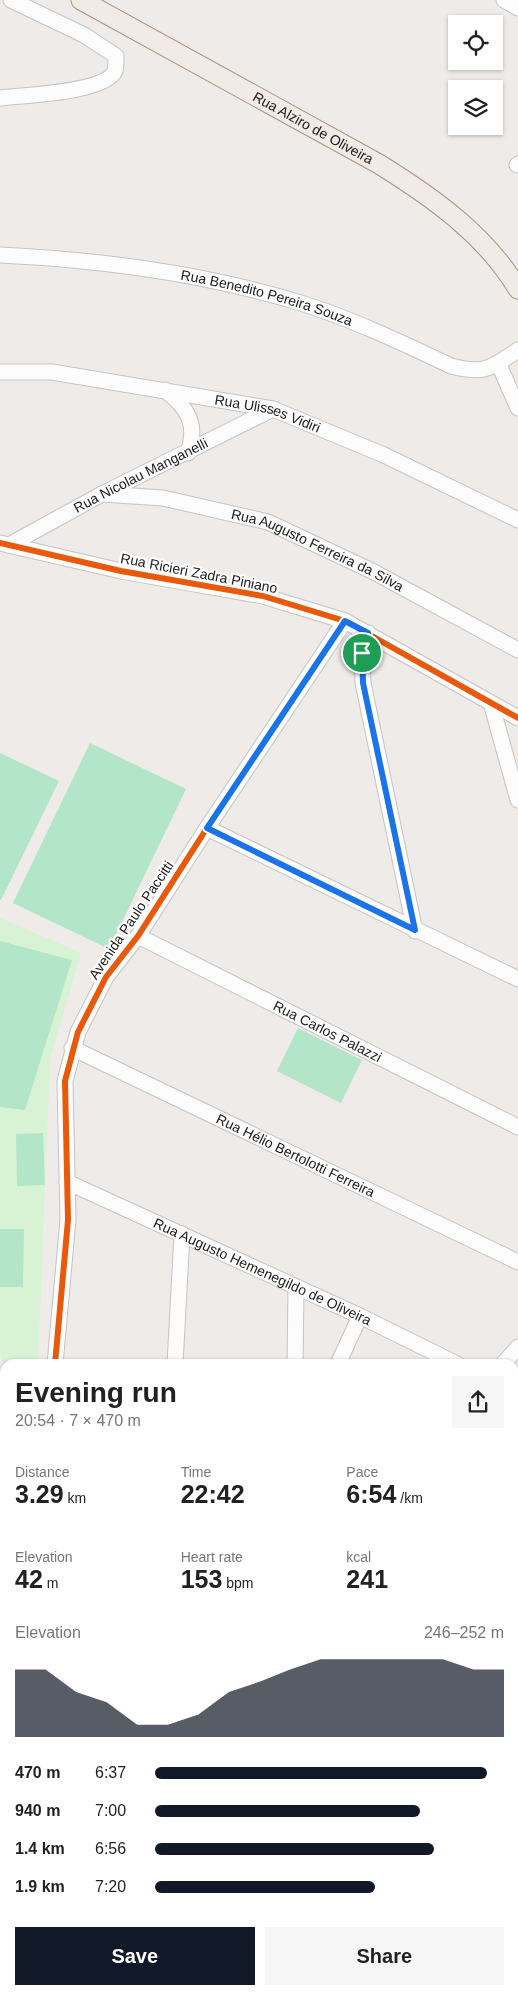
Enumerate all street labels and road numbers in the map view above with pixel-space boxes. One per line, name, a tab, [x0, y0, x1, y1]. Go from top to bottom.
street label: Rua Alziro de Oliveira	[250, 88, 376, 167]
street label: Rua Benedito Pereira Souza	[180, 267, 355, 329]
street label: Rua Ulisses Vidiri	[214, 391, 323, 436]
street label: Rua Nicolau Manganelli	[71, 435, 210, 516]
street label: Rua Augusto Ferreira da Silva	[230, 506, 407, 595]
street label: Rua Ricieri Zadra Piniano	[119, 550, 279, 596]
street label: Avenida Paulo Paccitti	[85, 858, 177, 982]
street label: Rua Carlos Palazzi	[271, 997, 384, 1065]
street label: Rua Hélio Bertolotti Ferreira	[214, 1110, 378, 1200]
street label: Rua Augusto Hemenegildo de Oliveira	[151, 1215, 374, 1328]

